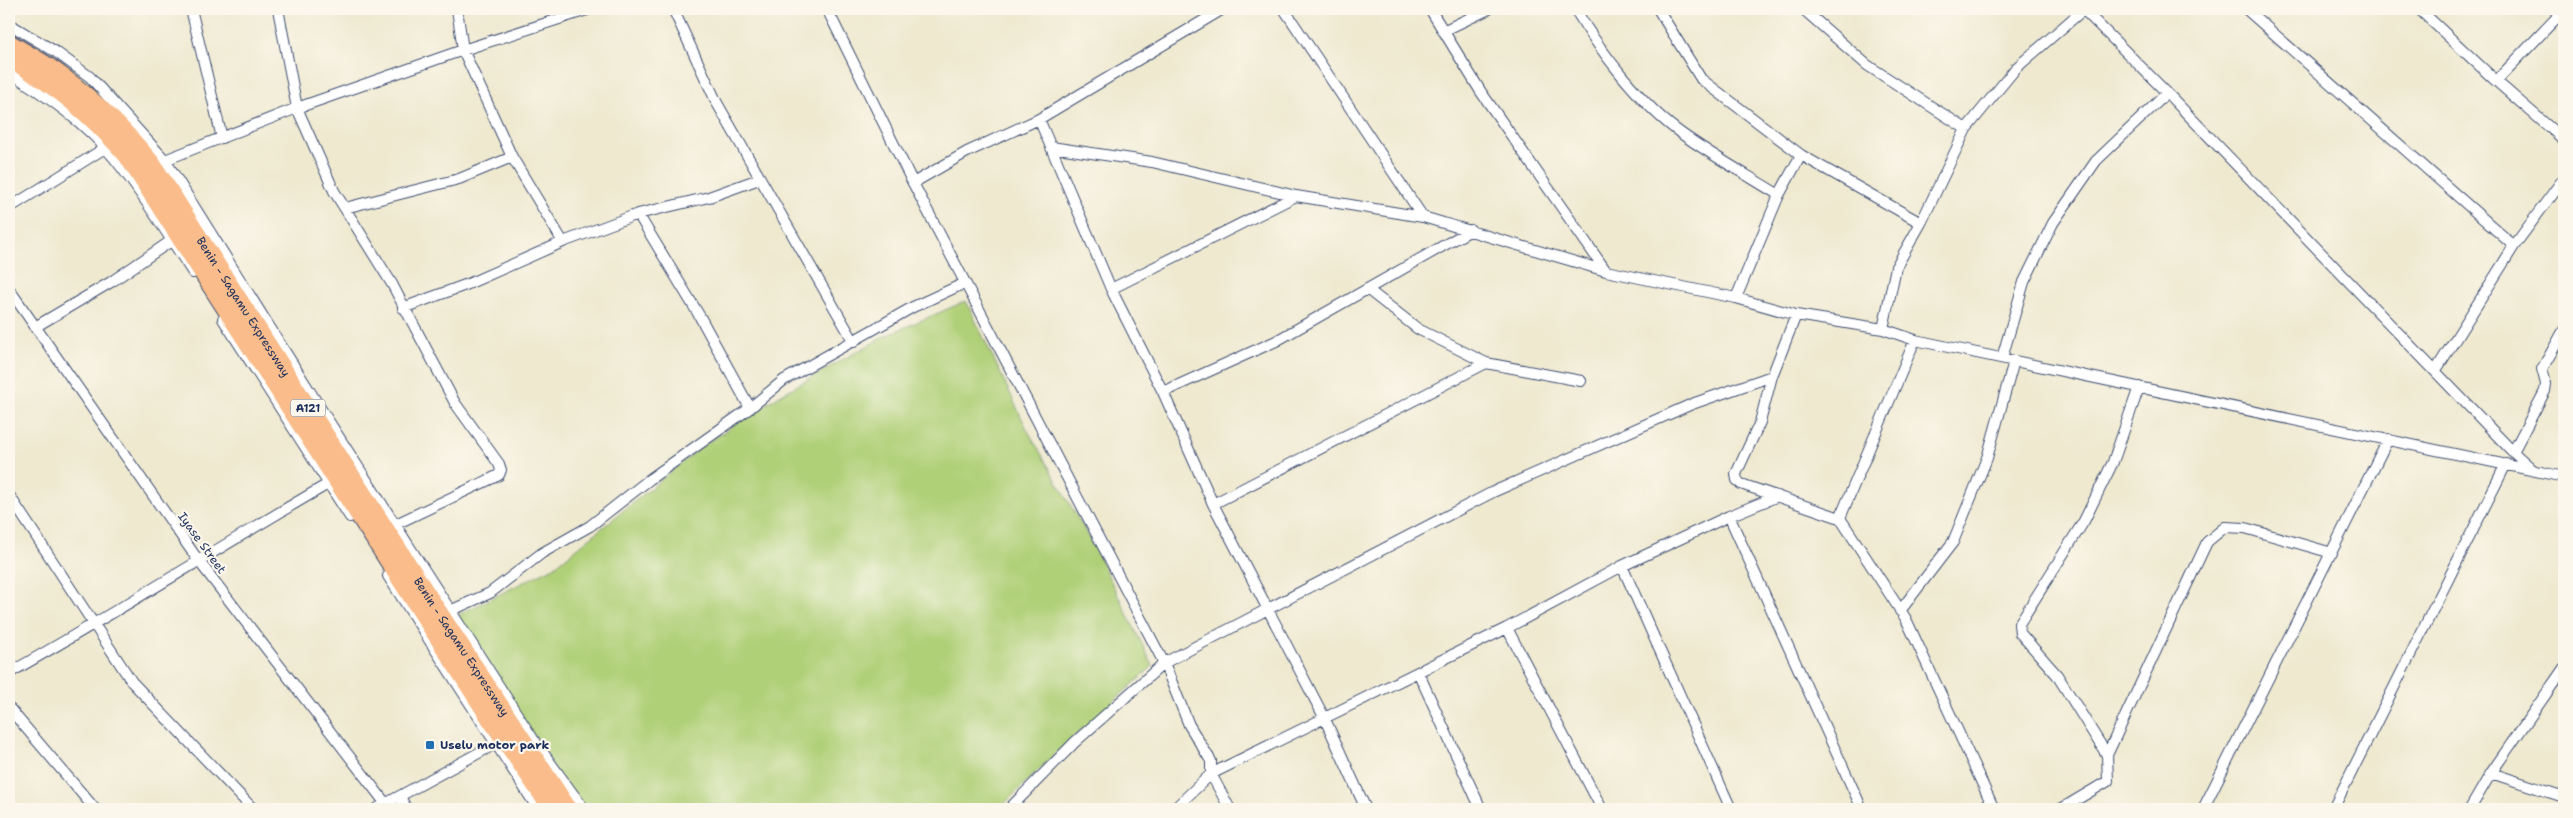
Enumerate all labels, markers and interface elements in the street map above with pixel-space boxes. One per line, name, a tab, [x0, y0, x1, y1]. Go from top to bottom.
street label: Benin - Sagamu Expressway	[193, 234, 294, 380]
road number: A121	[290, 399, 326, 416]
street label: Iyase Street	[174, 509, 230, 577]
street label: Benin - Sagamu Expressway	[410, 574, 513, 720]
place label: Uselu motor park	[440, 737, 549, 753]
marker: Uselu motor park	[424, 739, 436, 751]

